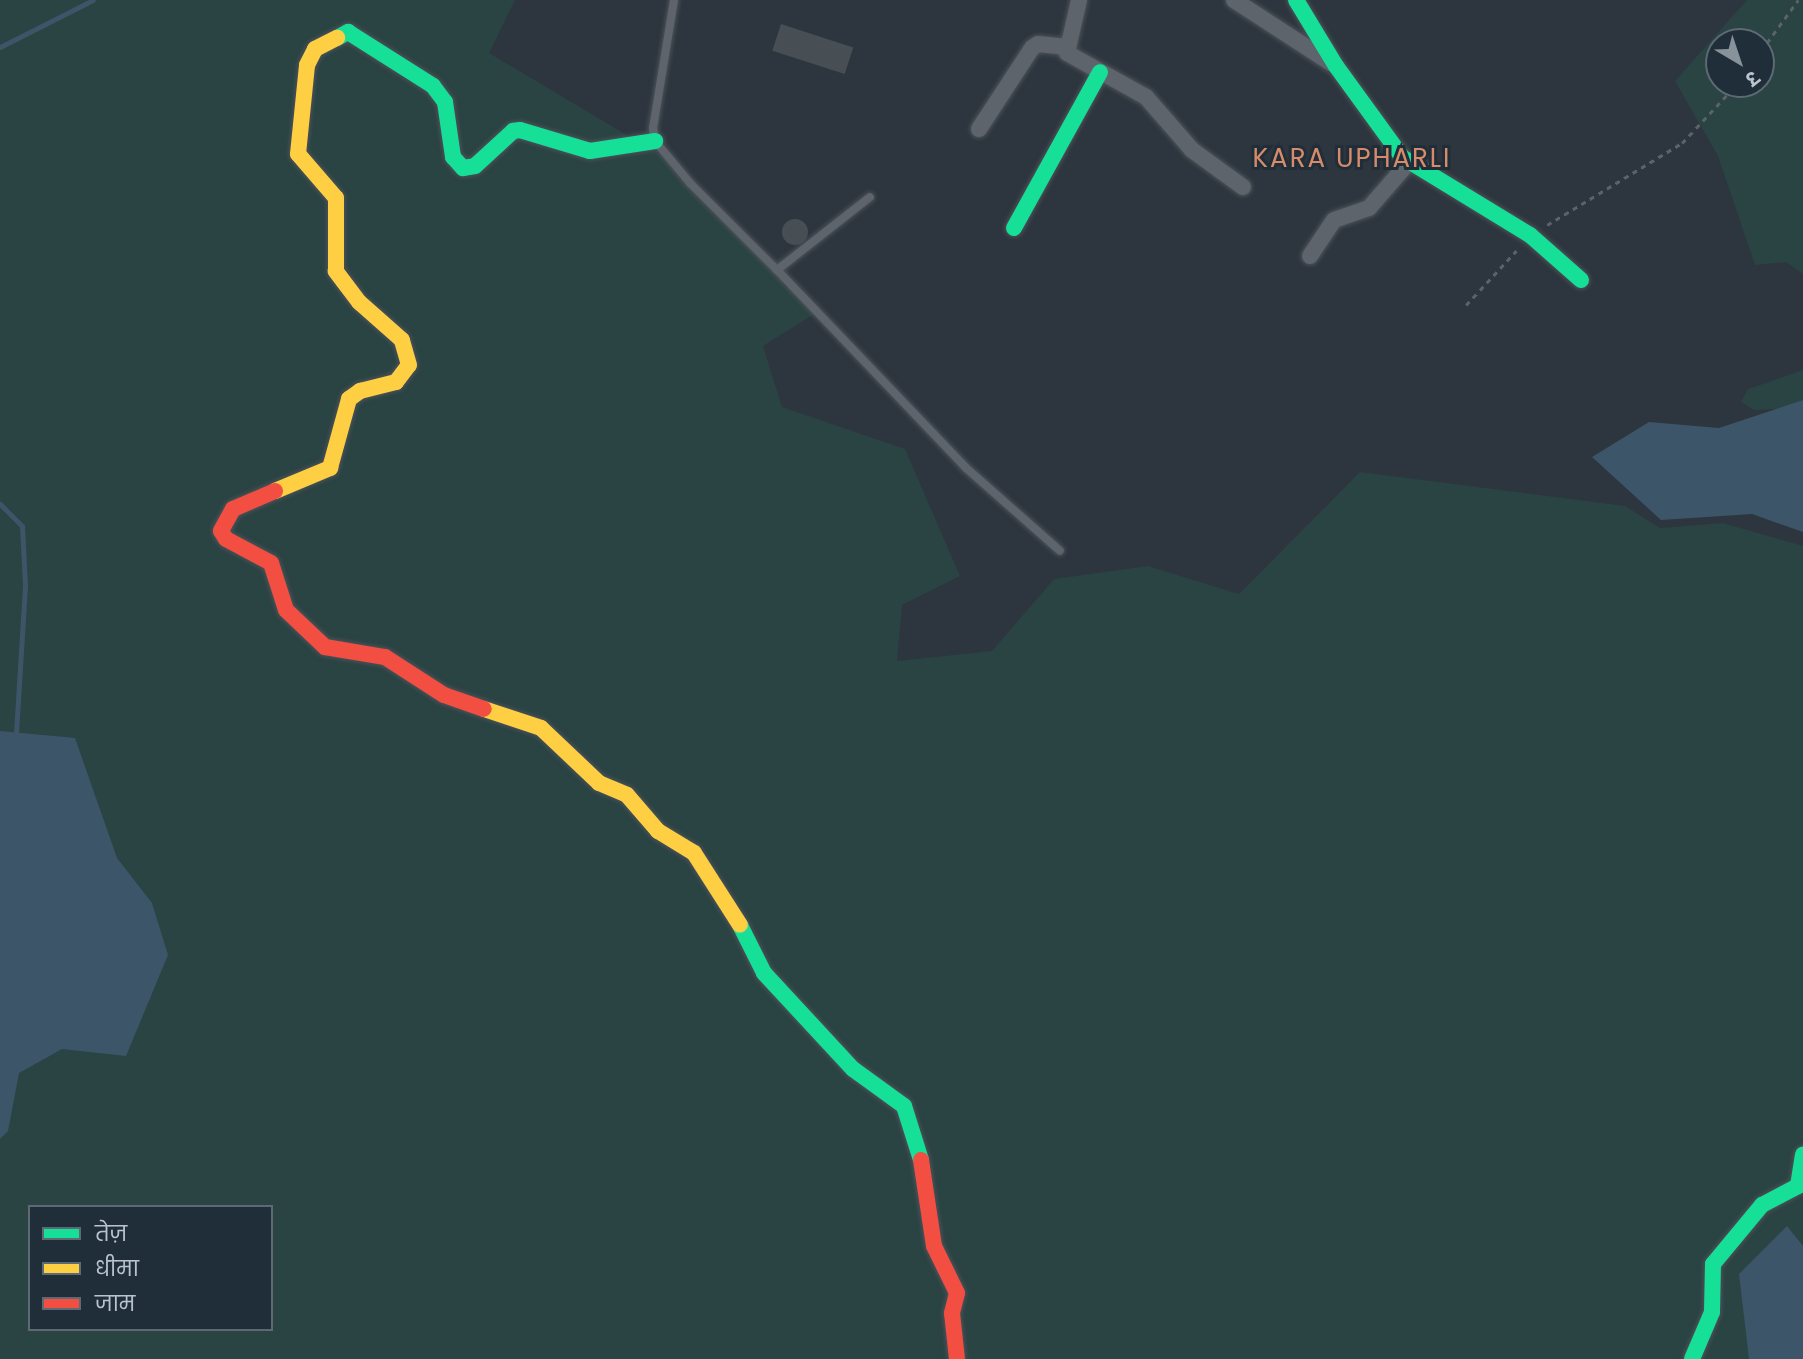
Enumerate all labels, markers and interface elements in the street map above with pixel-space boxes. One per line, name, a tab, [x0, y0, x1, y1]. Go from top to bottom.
north arrow	[1705, 28, 1775, 98]
text: उ	[1740, 64, 1765, 92]
district label: KARA UPHARLI	[1254, 143, 1450, 175]
legend	[28, 1205, 273, 1331]
text: तेज़	[95, 1219, 127, 1248]
text: धीमा	[95, 1254, 139, 1283]
text: जाम	[95, 1289, 135, 1318]

